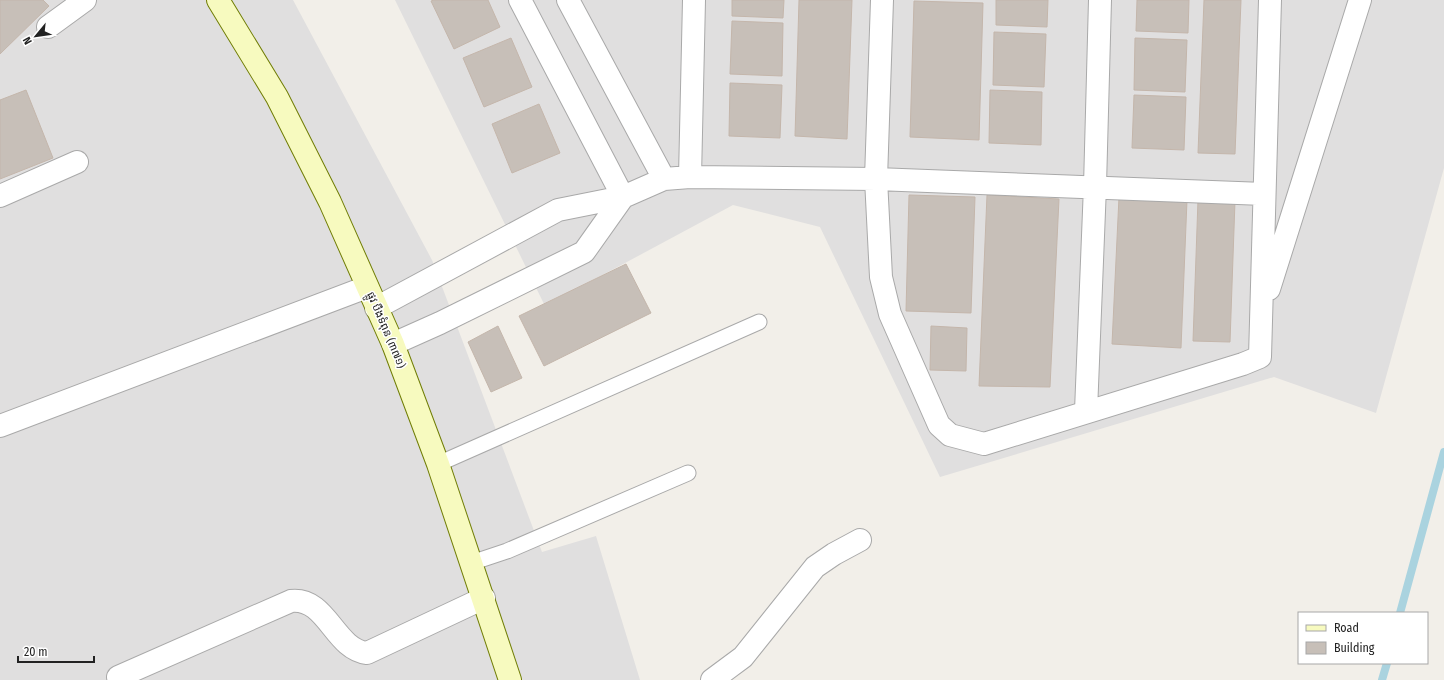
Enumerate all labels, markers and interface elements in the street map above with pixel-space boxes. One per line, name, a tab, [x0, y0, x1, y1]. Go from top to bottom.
north arrow	[16, 16, 56, 56]
text: N	[20, 35, 35, 47]
street label: ផ្លូវ បឹងទំពុន (៣៧១)	[361, 290, 409, 371]
legend	[1298, 612, 1428, 664]
text: Road	[1334, 621, 1359, 635]
scale bar	[18, 638, 94, 664]
text: Building	[1334, 641, 1375, 655]
text: 20 m	[24, 645, 48, 659]

